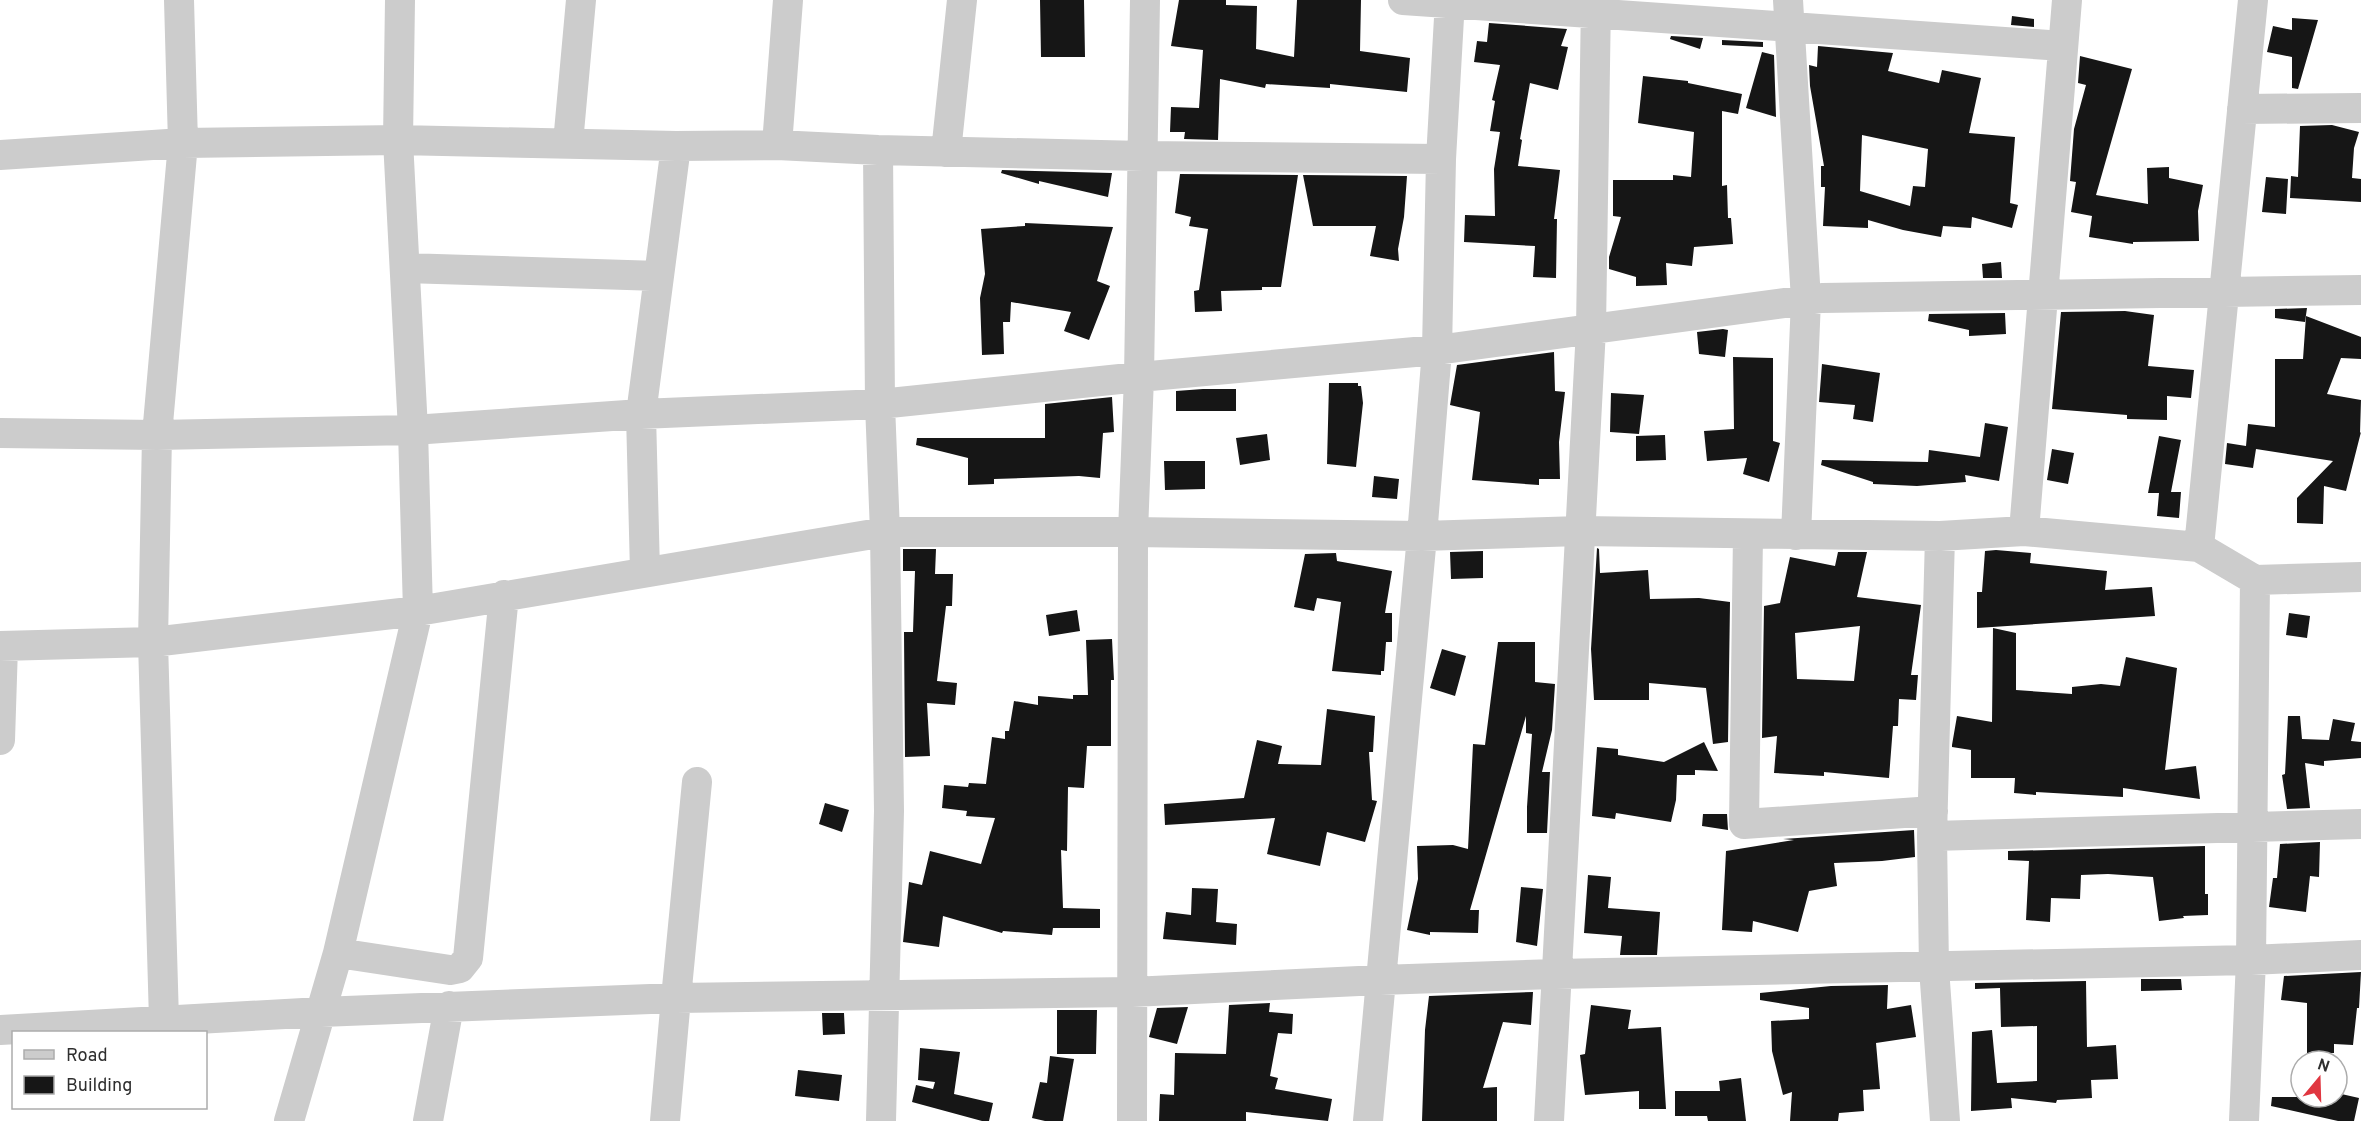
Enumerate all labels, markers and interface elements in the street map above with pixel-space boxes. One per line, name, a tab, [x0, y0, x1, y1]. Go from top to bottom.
legend	[12, 1031, 207, 1109]
text: Road	[66, 1045, 108, 1068]
north arrow	[2289, 1049, 2349, 1109]
text: N	[2315, 1055, 2332, 1078]
text: Building	[66, 1075, 132, 1098]

